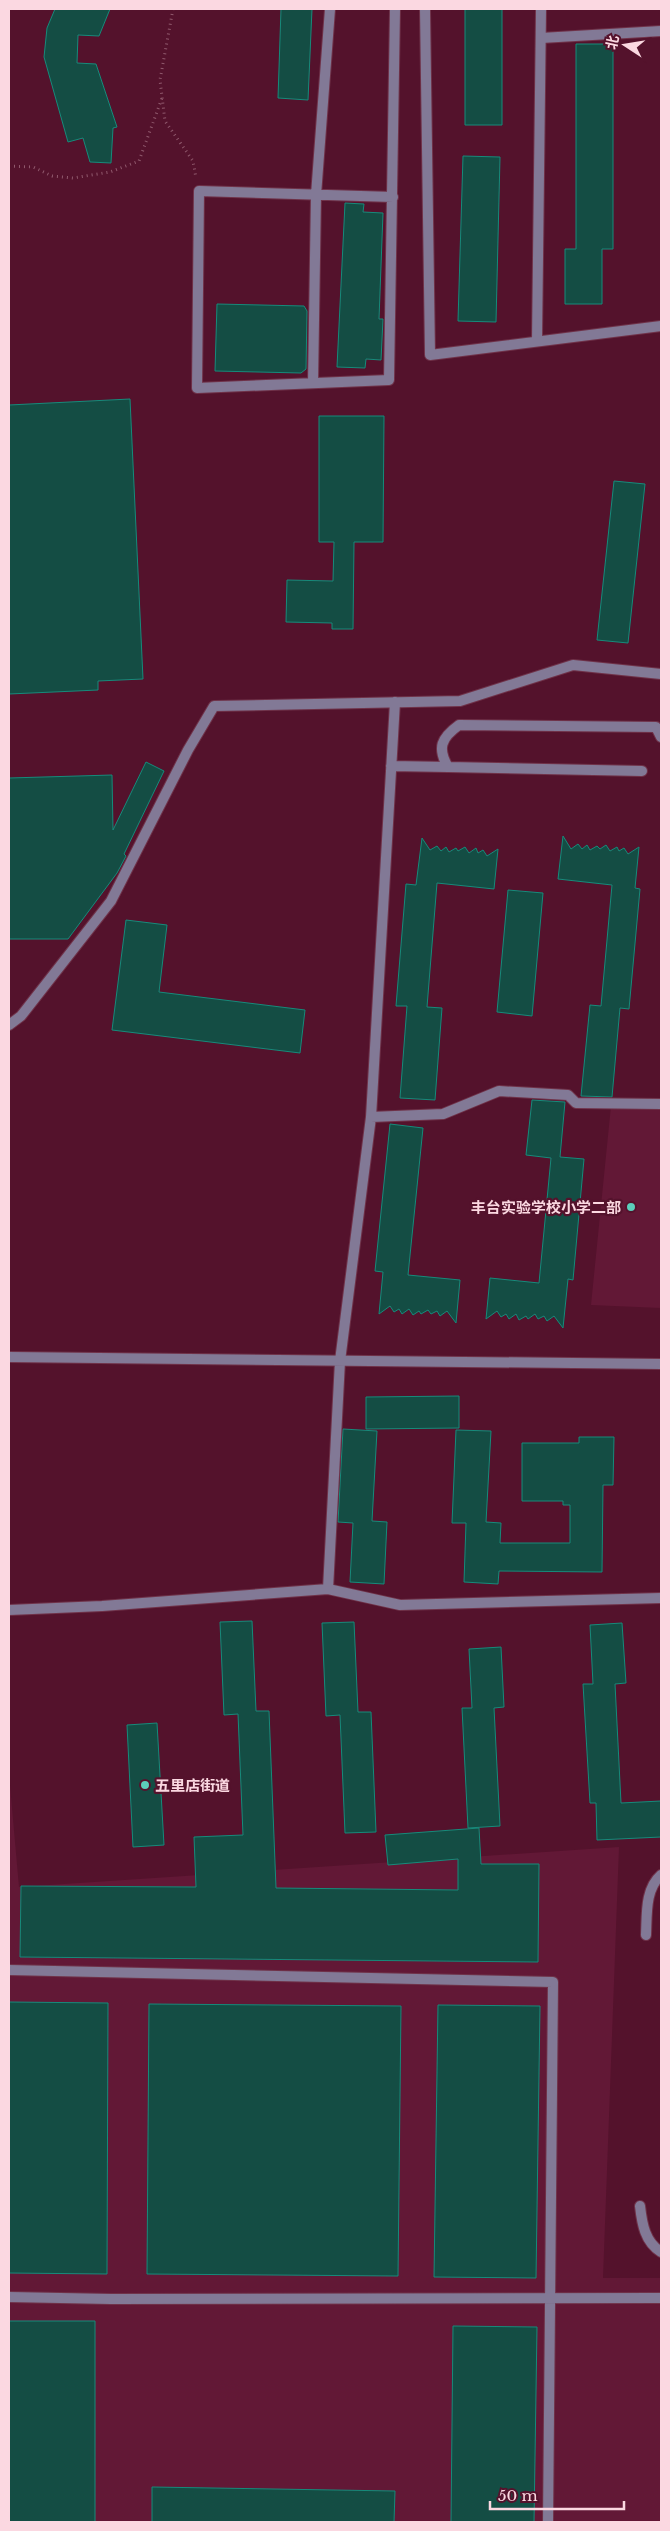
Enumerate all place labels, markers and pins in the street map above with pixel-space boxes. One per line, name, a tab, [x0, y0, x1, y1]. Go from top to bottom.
place label: 丰台实验学校小学二部	[471, 1198, 621, 1217]
marker: 丰台实验学校小学二部	[625, 1201, 637, 1213]
place label: 五里店街道	[155, 1776, 230, 1795]
marker: 五里店街道	[139, 1779, 151, 1791]

